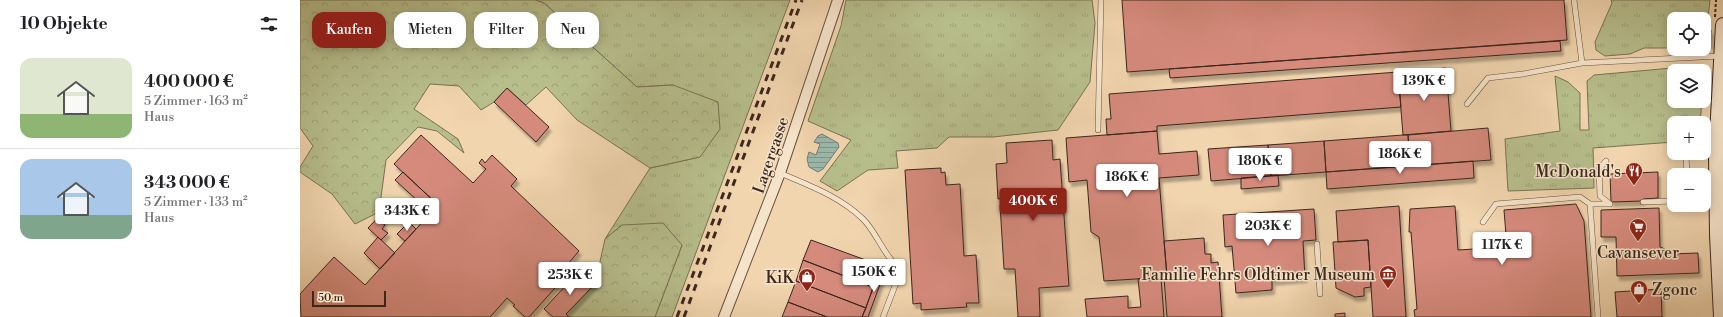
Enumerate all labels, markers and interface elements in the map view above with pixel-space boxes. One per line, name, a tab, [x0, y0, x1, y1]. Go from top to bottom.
chip: Kaufen	[312, 12, 386, 48]
chip: Mieten	[394, 12, 466, 48]
chip: Filter	[474, 12, 538, 48]
chip: Neu	[546, 12, 599, 48]
map controls	[1667, 12, 1711, 212]
button: locate	[1667, 12, 1711, 56]
text: 10 Objekte	[20, 13, 108, 35]
icon: filters	[258, 13, 280, 35]
button: layers	[1667, 64, 1711, 108]
pin: 139K €	[1391, 68, 1457, 102]
text: 400 000 €	[144, 71, 234, 93]
text: 139K €	[1402, 73, 1446, 89]
icon: home	[52, 74, 100, 122]
text: 5 Zimmer · 163 m²	[144, 93, 248, 109]
text: Haus	[144, 109, 174, 125]
street label: Lagergasse	[748, 114, 793, 196]
button: +	[1667, 116, 1711, 160]
pin: 186K €	[1367, 141, 1433, 175]
text: 186K €	[1378, 146, 1422, 162]
pin: 180K €	[1227, 148, 1293, 182]
text: 180K €	[1238, 153, 1282, 169]
restaurant icon: McDonald's	[1624, 161, 1644, 186]
place label: McDonald's	[1535, 162, 1621, 182]
pin: 186K €	[1094, 164, 1160, 198]
button: −	[1667, 168, 1711, 212]
text: 186K €	[1105, 169, 1149, 185]
text: 343 000 €	[144, 172, 230, 194]
icon: home	[52, 175, 100, 223]
pin: 400K €	[1000, 188, 1066, 222]
text: 400K €	[1009, 193, 1057, 209]
text: 5 Zimmer · 133 m²	[144, 194, 248, 210]
pin: 343K €	[374, 198, 440, 232]
text: 343K €	[384, 203, 430, 219]
text: Haus	[144, 210, 174, 226]
pin: 203K €	[1235, 213, 1301, 247]
supermarket icon: Cavansever	[1628, 217, 1648, 242]
text: 203K €	[1245, 218, 1291, 234]
pin: 117K €	[1469, 232, 1535, 266]
text: 117K €	[1482, 237, 1522, 253]
place label: Cavansever	[1597, 243, 1679, 263]
pin: 150K €	[841, 259, 907, 293]
pin: 253K €	[537, 262, 603, 296]
text: 150K €	[852, 264, 896, 280]
museum icon: Familie Fehrs Oldtimer Museum	[1378, 264, 1398, 289]
place label: Familie Fehrs Oldtimer Museum	[1141, 265, 1375, 285]
text: 253K €	[547, 267, 593, 283]
shop icon: KiK	[797, 267, 817, 292]
place label: KiK	[765, 268, 795, 288]
shop icon: Zgonc	[1629, 279, 1649, 304]
place label: Zgonc	[1652, 280, 1697, 300]
scale bar	[312, 289, 386, 308]
text: 50 m	[318, 291, 343, 305]

